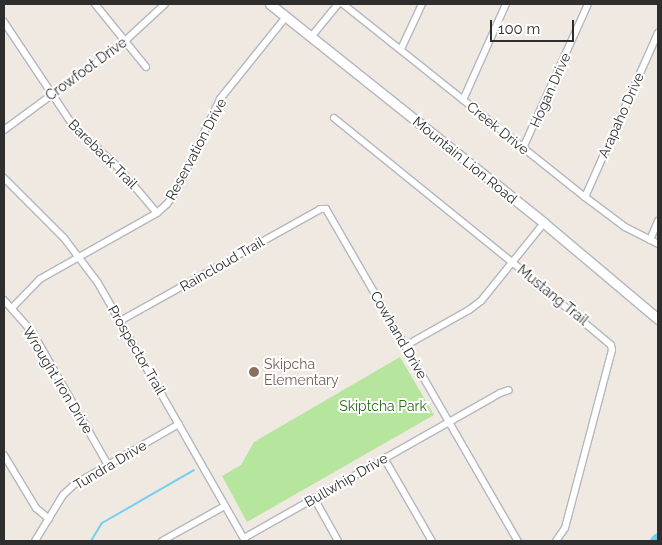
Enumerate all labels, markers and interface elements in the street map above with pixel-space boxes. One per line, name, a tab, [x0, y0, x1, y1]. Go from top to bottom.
scale bar	[492, 10, 576, 42]
text: 100 m	[498, 20, 540, 38]
street label: Crowfoot Drive	[42, 34, 130, 104]
street label: Hogan Drive	[526, 50, 574, 130]
street label: Arapaho Drive	[595, 70, 647, 160]
street label: Reservation Drive	[162, 95, 230, 203]
street label: Creek Drive	[464, 98, 532, 158]
street label: Mountain Lion Road	[410, 113, 520, 207]
street label: Bareback Trail	[65, 116, 141, 192]
street label: Raincloud Trail	[177, 233, 267, 295]
street label: Mustang Trail	[514, 261, 592, 329]
street label: Cowhand Drive	[367, 288, 431, 382]
street label: Prospector Trail	[104, 302, 170, 398]
street label: Wrought Iron Drive	[19, 323, 97, 437]
place label: Skipcha Elementary	[264, 356, 339, 388]
marker: Skipcha Elementary	[248, 366, 260, 378]
park label: Skiptcha Park	[339, 398, 427, 414]
street label: Tundra Drive	[71, 437, 149, 493]
street label: Bullwhip Drive	[301, 449, 391, 511]

